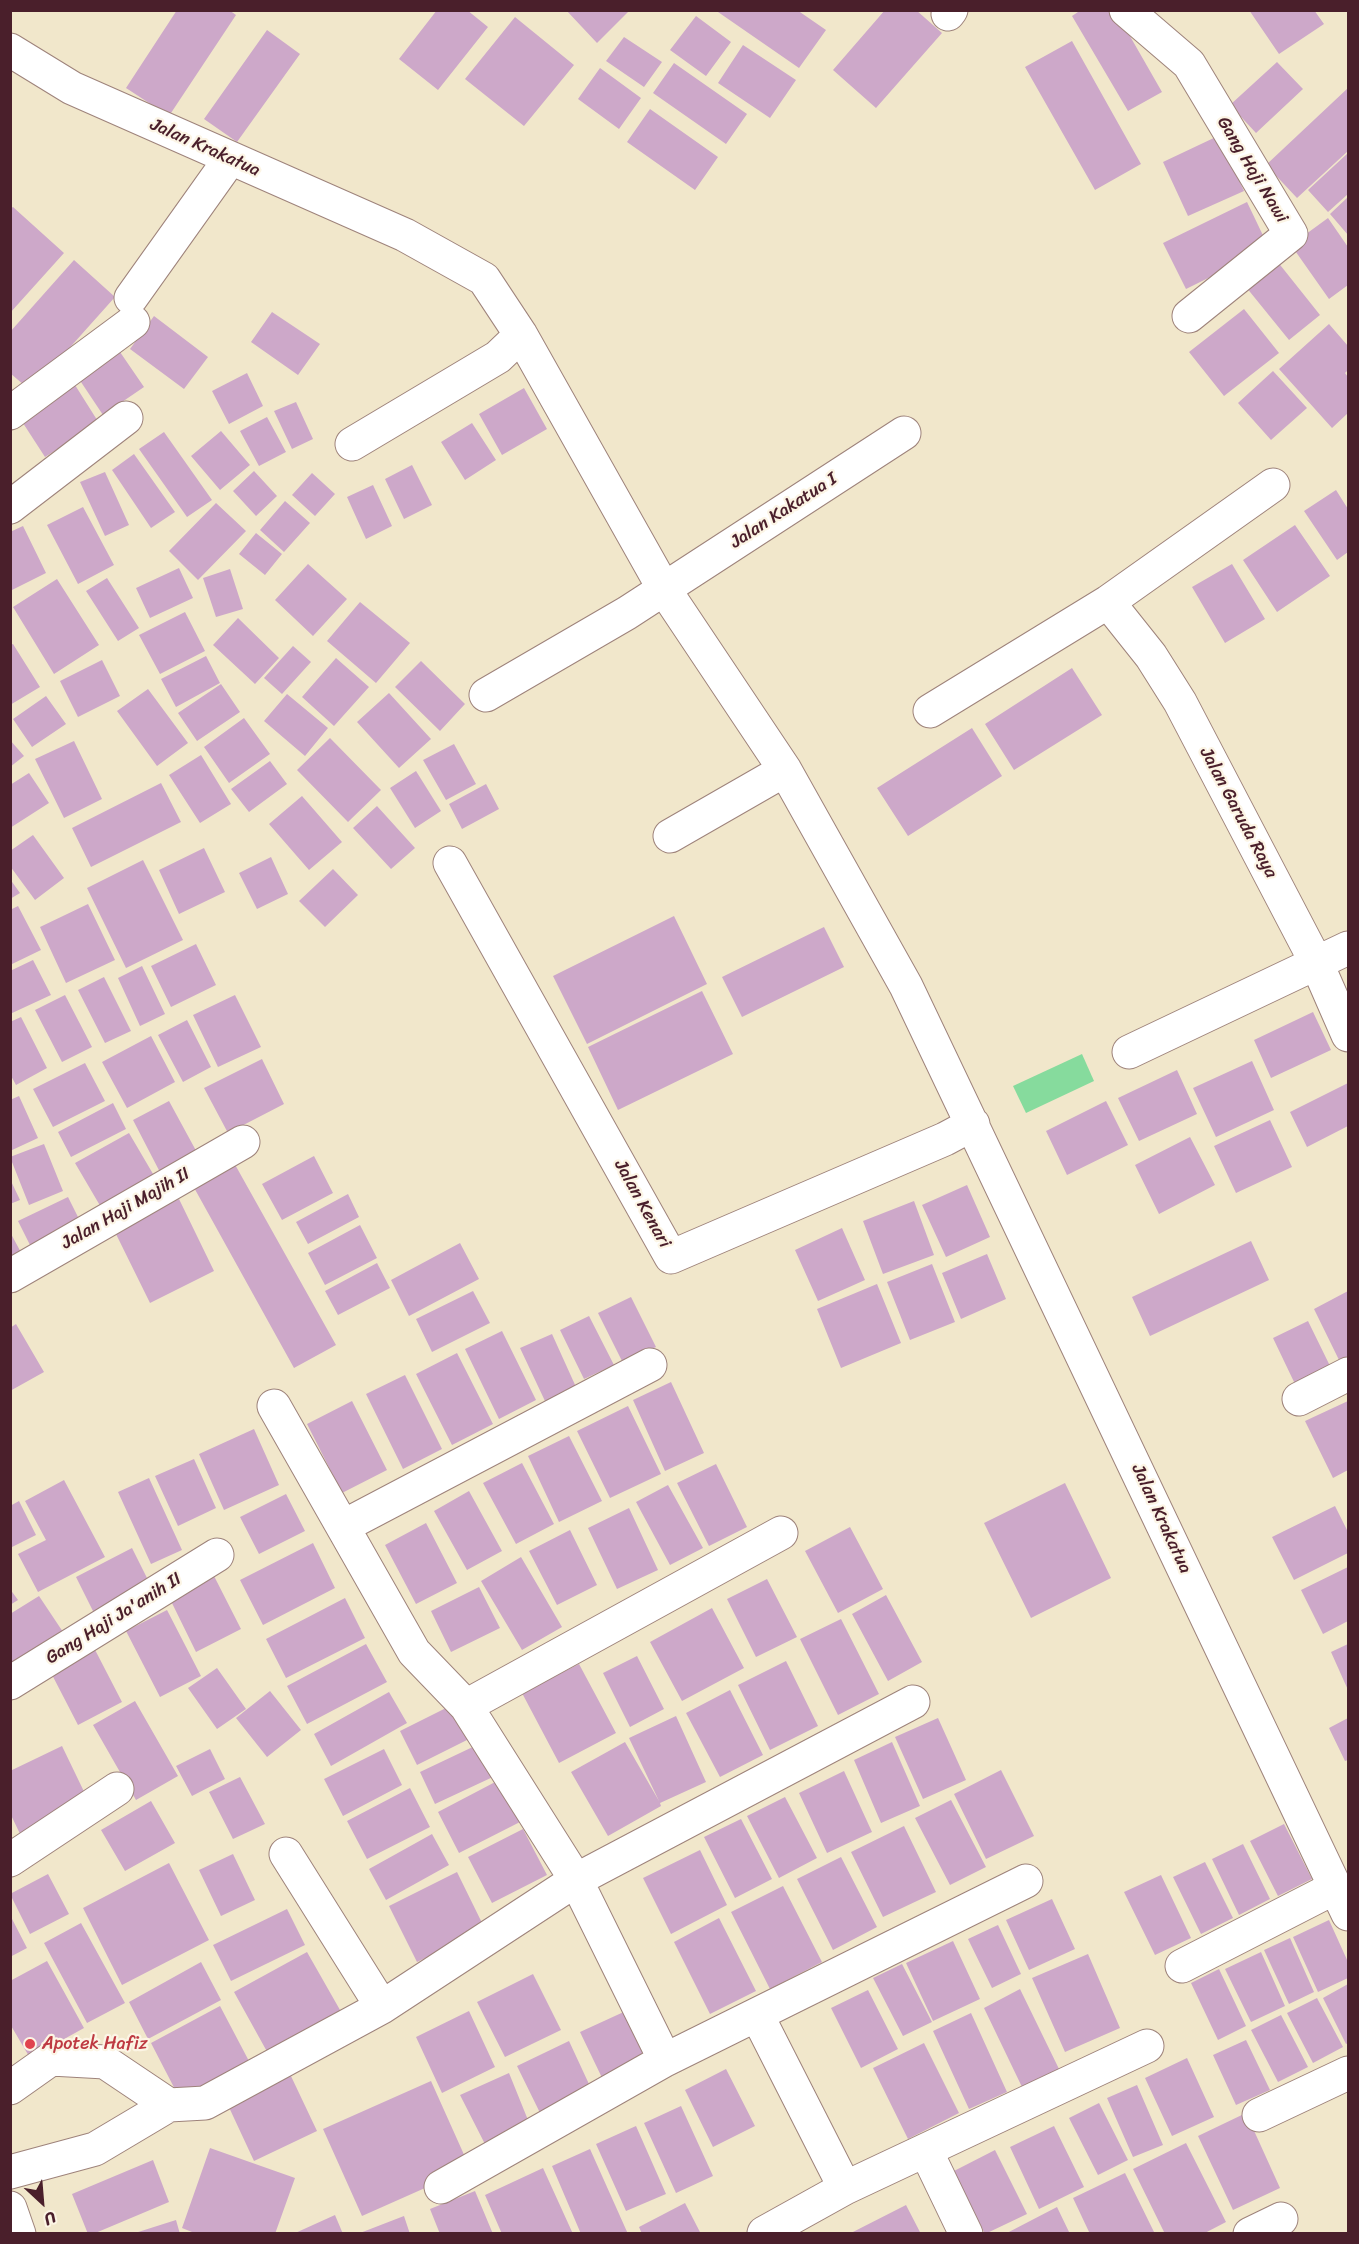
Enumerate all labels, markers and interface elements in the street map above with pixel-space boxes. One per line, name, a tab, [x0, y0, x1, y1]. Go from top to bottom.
street label: Gang Haji Nawi	[1212, 113, 1292, 227]
street label: Jalan Krakatua	[147, 114, 263, 182]
street label: Jalan Kakatua I	[727, 468, 841, 554]
street label: Jalan Garuda Raya	[1194, 744, 1282, 882]
street label: Jalan Kenari	[609, 1156, 675, 1252]
street label: Jalan Haji Majih II	[58, 1163, 194, 1255]
street label: Jalan Krakatua	[1126, 1461, 1196, 1577]
street label: Gang Haji Ja'anih II	[42, 1569, 186, 1669]
place label: Apotek Hafiz	[42, 2033, 147, 2055]
marker: Apotek Hafiz	[23, 2037, 37, 2051]
north arrow	[12, 2172, 72, 2232]
text: U	[39, 2203, 61, 2234]

